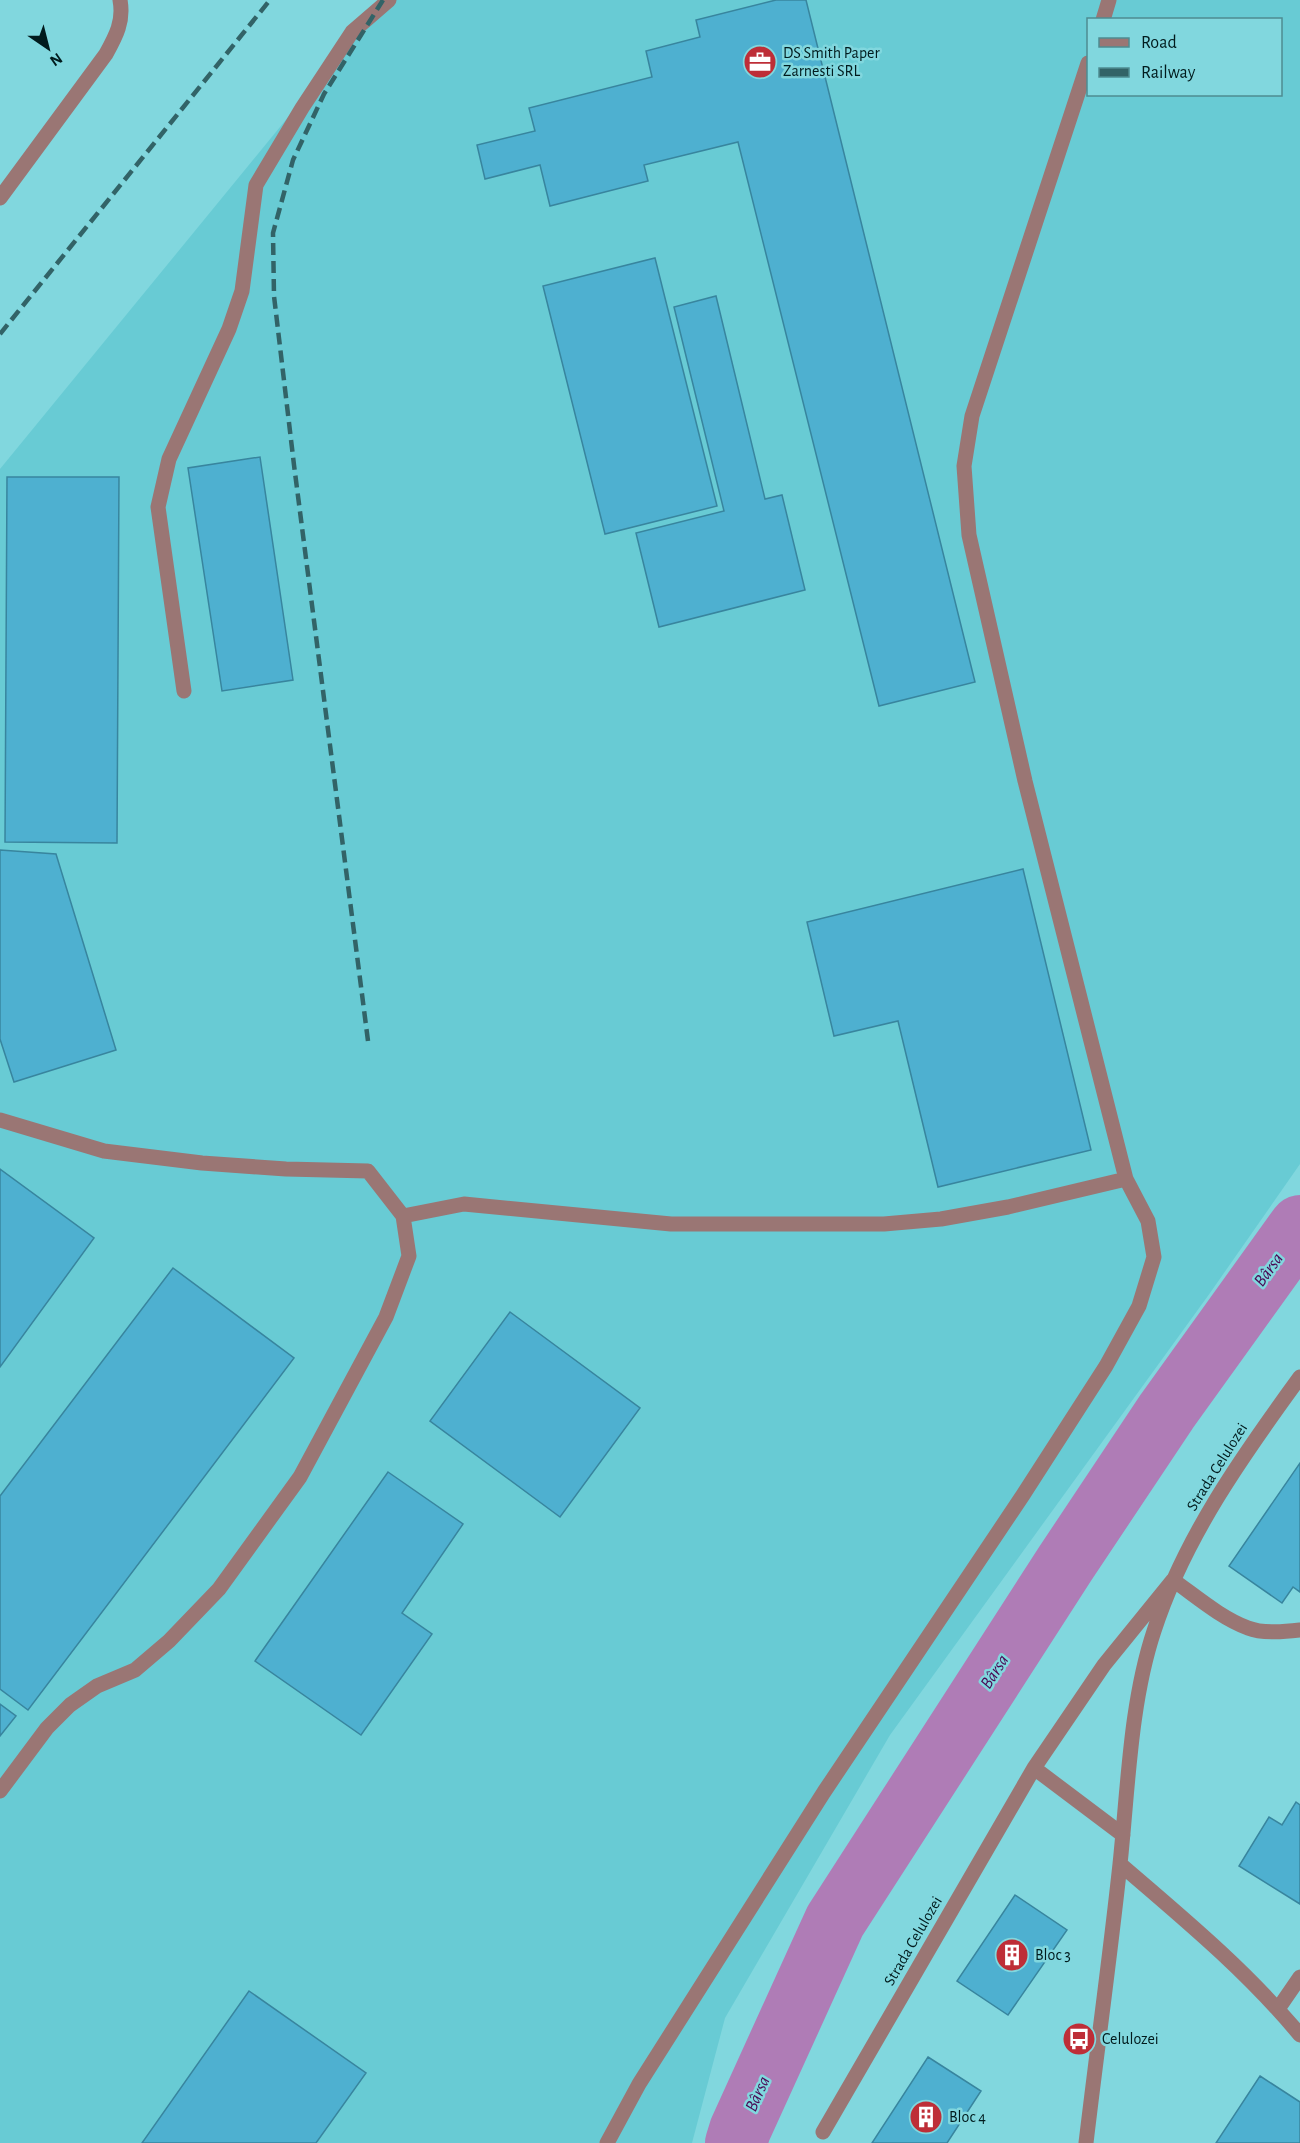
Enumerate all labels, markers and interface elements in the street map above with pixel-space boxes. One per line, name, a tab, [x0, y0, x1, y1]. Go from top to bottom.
north arrow	[18, 18, 78, 78]
legend	[1087, 18, 1282, 96]
text: Road	[1141, 34, 1177, 52]
office icon: DS Smith Paper Zarnesti SRL	[742, 44, 778, 80]
place label: DS Smith Paper Zarnesti SRL	[783, 45, 880, 79]
text: N	[47, 50, 65, 69]
text: Railway	[1141, 64, 1196, 82]
water label: Bârsa	[1251, 1250, 1287, 1290]
street label: Strada Celulozei	[1184, 1420, 1250, 1514]
water label: Bârsa	[978, 1652, 1013, 1692]
street label: Strada Celulozei	[881, 1894, 945, 1988]
building icon: Bloc 3	[994, 1937, 1030, 1973]
place label: Bloc 3	[1035, 1947, 1071, 1963]
bus stop icon: Celulozei	[1061, 2021, 1097, 2057]
place label: Celulozei	[1102, 2031, 1159, 2047]
water label: Bârsa	[742, 2074, 774, 2114]
building icon: Bloc 4	[908, 2099, 944, 2135]
place label: Bloc 4	[949, 2109, 986, 2125]

